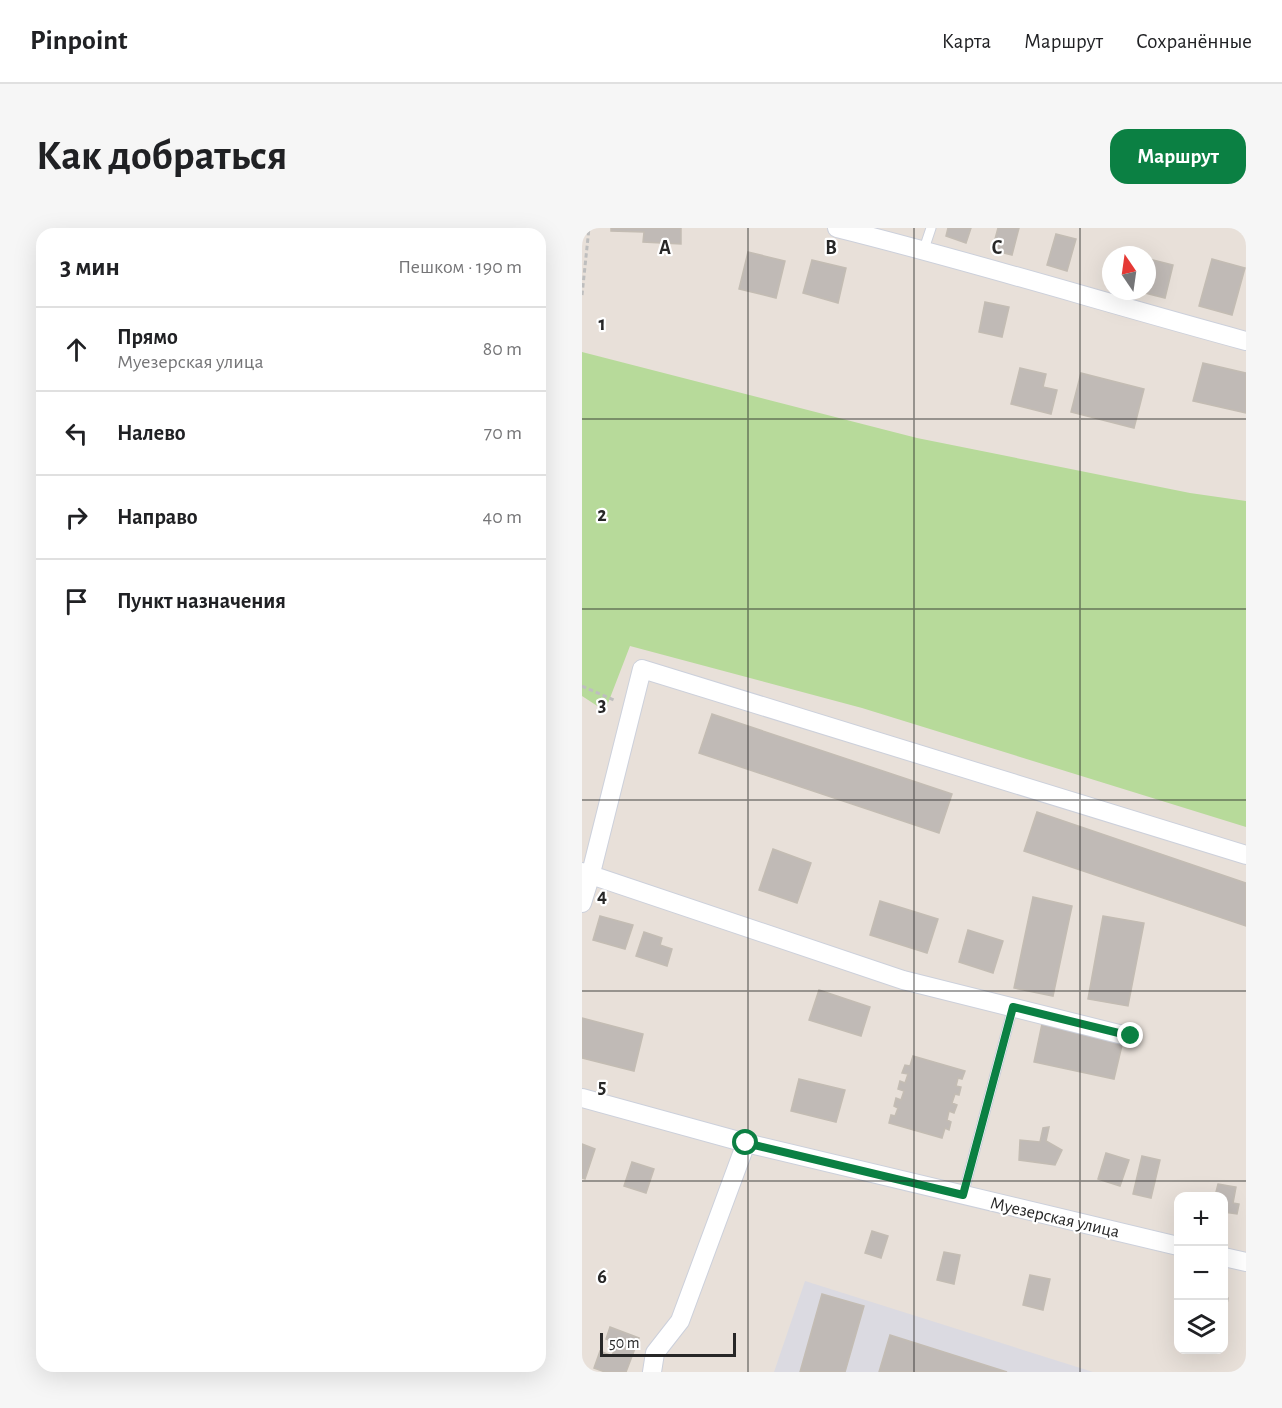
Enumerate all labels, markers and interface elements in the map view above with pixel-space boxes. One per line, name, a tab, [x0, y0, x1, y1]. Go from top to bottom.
text: Pinpoint	[30, 27, 128, 55]
text: Карта	[942, 31, 991, 52]
text: Маршрут	[1024, 31, 1103, 52]
text: Сохранённые	[1136, 31, 1252, 52]
button: Маршрут	[1110, 129, 1246, 184]
text: Как добраться	[36, 135, 287, 177]
text: A	[659, 238, 671, 258]
text: B	[825, 238, 837, 258]
text: C	[992, 238, 1003, 258]
north arrow	[1102, 246, 1156, 300]
text: 3 мин	[60, 254, 120, 280]
text: Пешком · 190 m	[398, 257, 522, 277]
text: 1	[598, 314, 606, 334]
text: Прямо	[117, 326, 178, 348]
icon: ahead	[60, 333, 93, 366]
text: 80 m	[483, 339, 522, 359]
text: Муезерская улица	[117, 352, 264, 372]
icon: left	[60, 417, 93, 450]
text: Налево	[117, 422, 186, 444]
text: 70 m	[484, 423, 522, 443]
icon: right	[60, 501, 93, 534]
text: 2	[597, 505, 607, 525]
text: Направо	[117, 506, 198, 528]
text: 40 m	[483, 507, 522, 527]
icon: arrive	[60, 585, 93, 618]
text: Пункт назначения	[117, 590, 286, 612]
text: 3	[598, 695, 606, 715]
text: 4	[597, 886, 607, 906]
route end	[1117, 1022, 1143, 1048]
text: 5	[598, 1077, 606, 1097]
route start	[732, 1129, 758, 1155]
map controls	[1174, 1192, 1228, 1354]
button: +	[1174, 1192, 1228, 1246]
street label: Муезерская улица	[988, 1194, 1121, 1242]
button: −	[1174, 1246, 1228, 1300]
text: 6	[597, 1267, 607, 1287]
button: layers	[1174, 1300, 1228, 1354]
scale bar	[600, 1330, 736, 1358]
text: 50 m	[609, 1335, 640, 1351]

